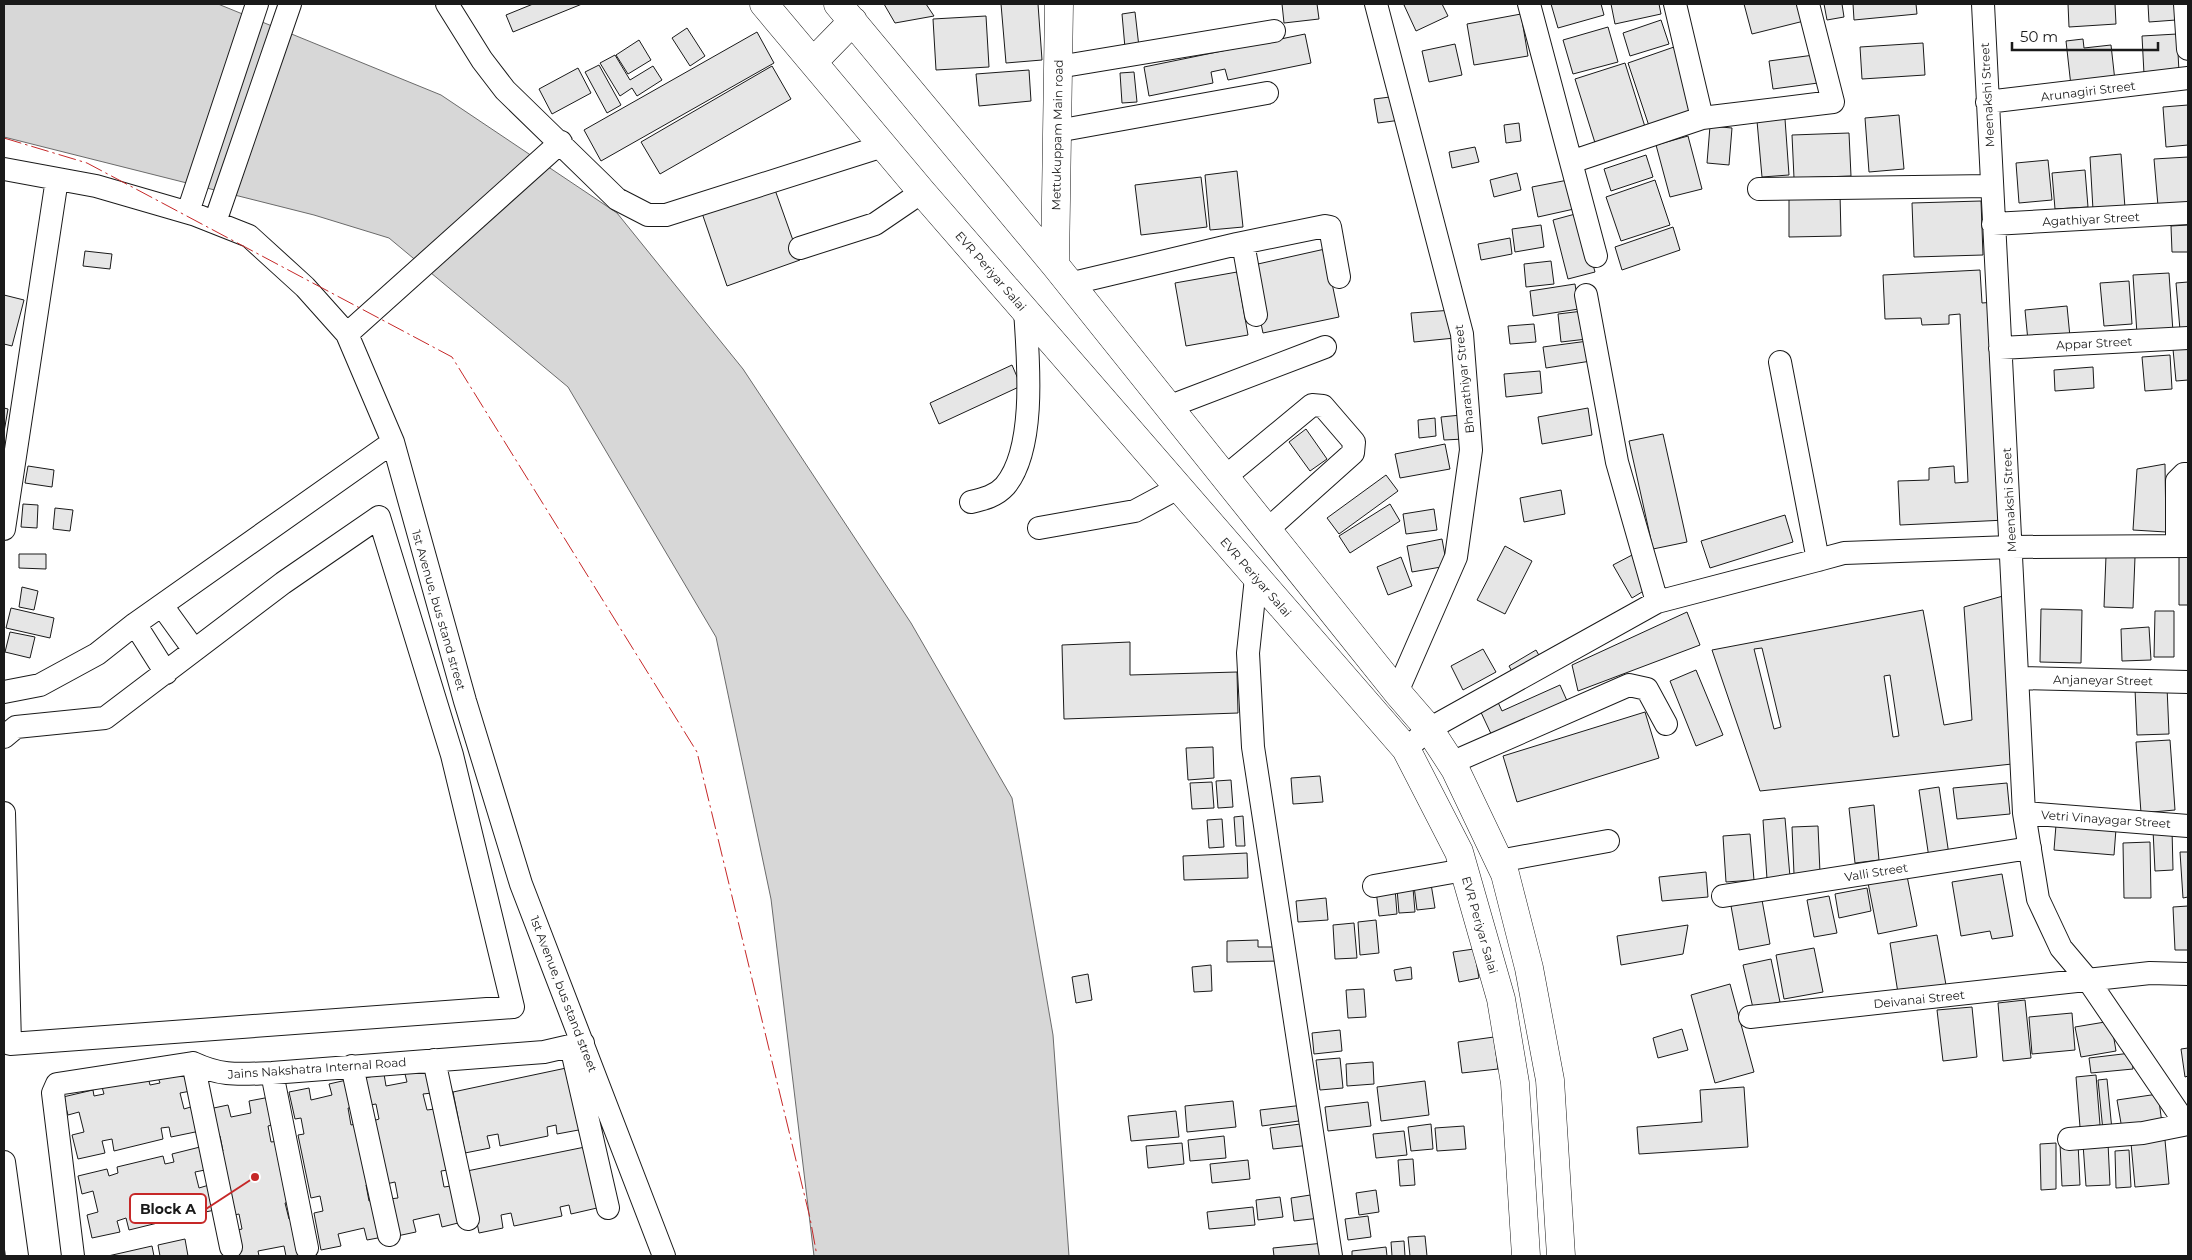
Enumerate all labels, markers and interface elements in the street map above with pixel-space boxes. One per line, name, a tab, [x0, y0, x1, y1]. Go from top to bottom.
scale bar	[2012, 20, 2158, 52]
text: 50 m	[2020, 27, 2058, 46]
street label: Meenakshi Street	[1977, 42, 1997, 148]
street label: Mettukuppam Main road	[1048, 59, 1066, 211]
street label: Arunagiri Street	[2040, 78, 2136, 104]
street label: Agathiyar Street	[2042, 209, 2140, 229]
street label: EVR Periyar Salai	[952, 228, 1030, 314]
street label: Bharathiyar Street	[1451, 324, 1477, 434]
street label: Appar Street	[2056, 334, 2133, 352]
street label: Meenakshi Street	[1999, 447, 2019, 553]
street label: 1st Avenue, bus stand street	[409, 528, 469, 692]
street label: EVR Periyar Salai	[1217, 534, 1295, 620]
street label: Anjaneyar Street	[2053, 672, 2153, 688]
street label: Vetri Vinayagar Street	[2041, 807, 2172, 831]
street label: Valli Street	[1843, 860, 1909, 884]
street label: EVR Periyar Salai	[1459, 874, 1501, 976]
street label: 1st Avenue, bus stand street	[527, 914, 601, 1074]
street label: Deivanai Street	[1873, 987, 1965, 1011]
street label: Jains Nakshatra Internal Road	[226, 1054, 407, 1082]
callout: Block A	[130, 1194, 206, 1223]
text: Block A	[140, 1200, 196, 1218]

